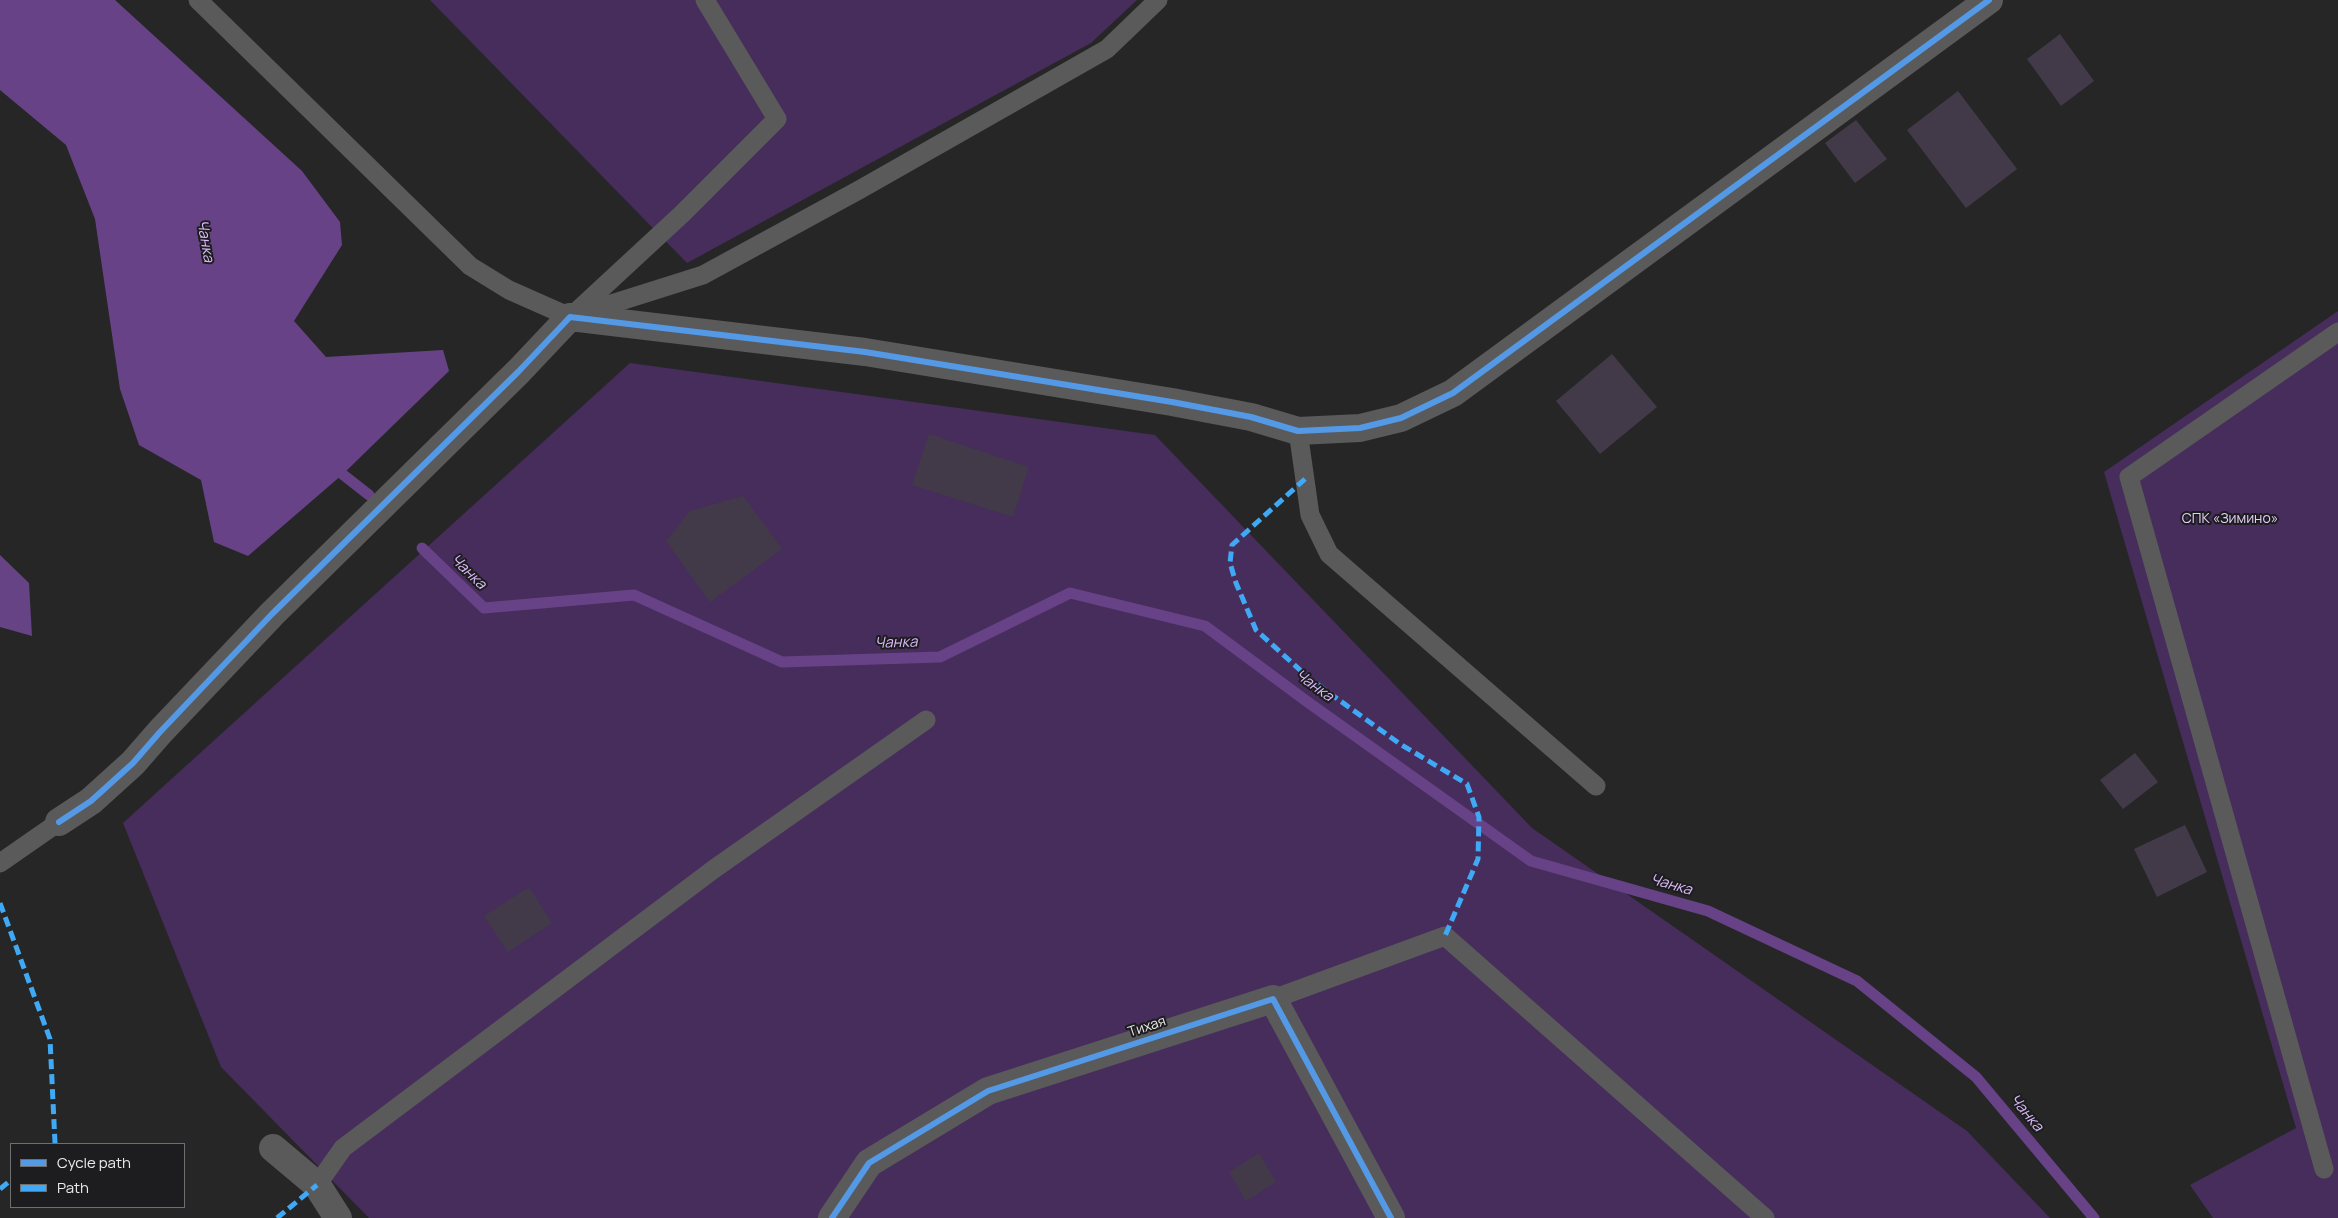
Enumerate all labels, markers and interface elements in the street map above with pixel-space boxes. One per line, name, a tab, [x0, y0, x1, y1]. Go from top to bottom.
water label: Чанка	[192, 218, 218, 264]
park label: СПК «Зимино»	[2182, 511, 2278, 527]
water label: Чанка	[446, 551, 490, 593]
water label: Чанка	[874, 633, 918, 653]
water label: Чанка	[1291, 666, 1337, 706]
water label: Чанка	[1648, 870, 1694, 900]
street label: Тихая	[1126, 1013, 1168, 1041]
water label: Чанка	[2005, 1091, 2047, 1135]
legend	[10, 1143, 185, 1208]
text: Cycle path	[57, 1152, 131, 1173]
text: Path	[57, 1177, 89, 1198]

